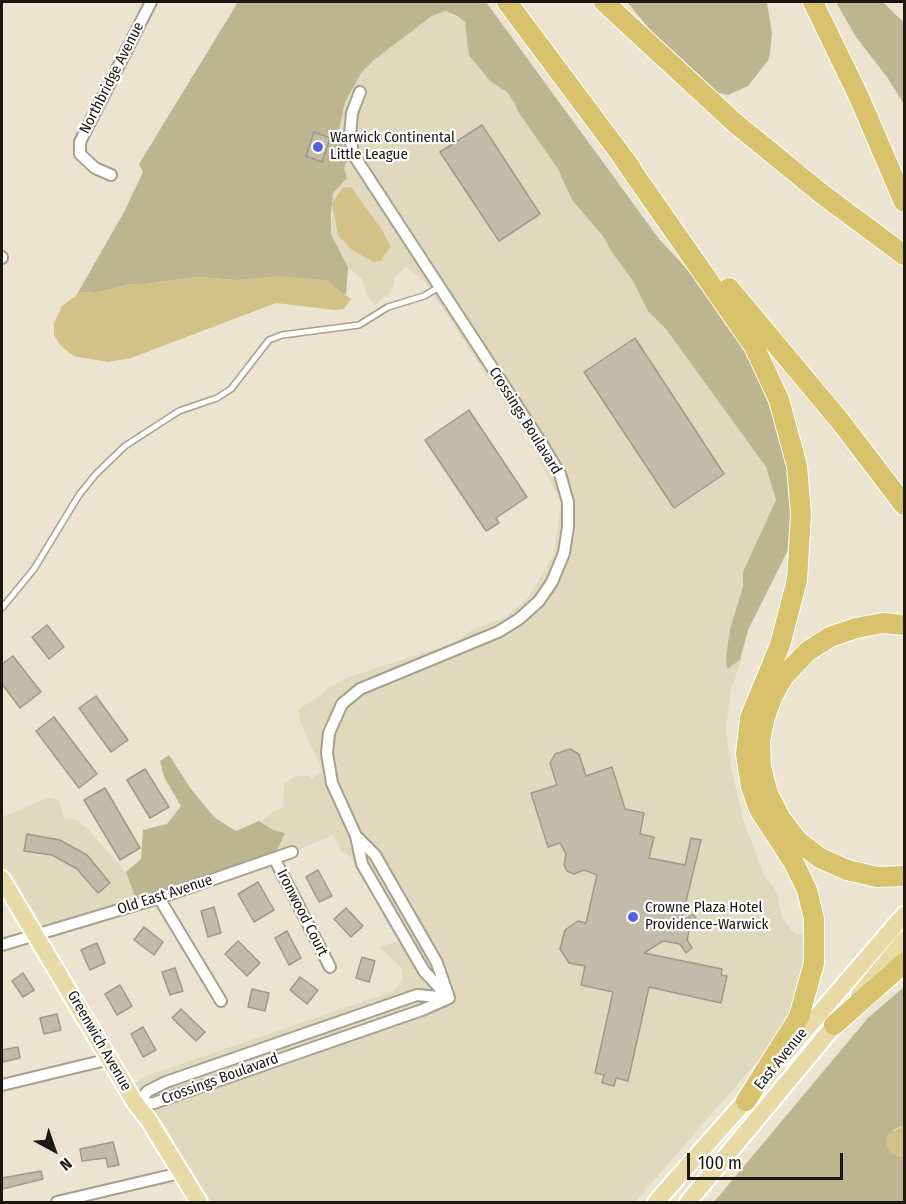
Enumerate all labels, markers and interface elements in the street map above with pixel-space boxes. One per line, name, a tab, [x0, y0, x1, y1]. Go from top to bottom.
street label: Northbridge Avenue	[76, 19, 148, 137]
place label: Warwick Continental Little League	[330, 129, 455, 164]
marker: Warwick Continental Little League	[311, 140, 325, 154]
street label: Crossings Boulavard	[485, 364, 565, 478]
street label: Ironwood Court	[272, 867, 332, 959]
street label: Old East Avenue	[115, 871, 215, 919]
place label: Crowne Plaza Hotel Providence-Warwick	[645, 899, 768, 934]
marker: Crowne Plaza Hotel Providence-Warwick	[626, 910, 640, 924]
street label: Greenwich Avenue	[63, 988, 135, 1094]
street label: East Avenue	[751, 1025, 811, 1093]
street label: Crossings Boulavard	[159, 1050, 281, 1108]
north arrow	[24, 1120, 84, 1180]
scale bar	[690, 1141, 846, 1179]
text: 100 m	[698, 1152, 742, 1174]
text: N	[56, 1154, 76, 1175]

